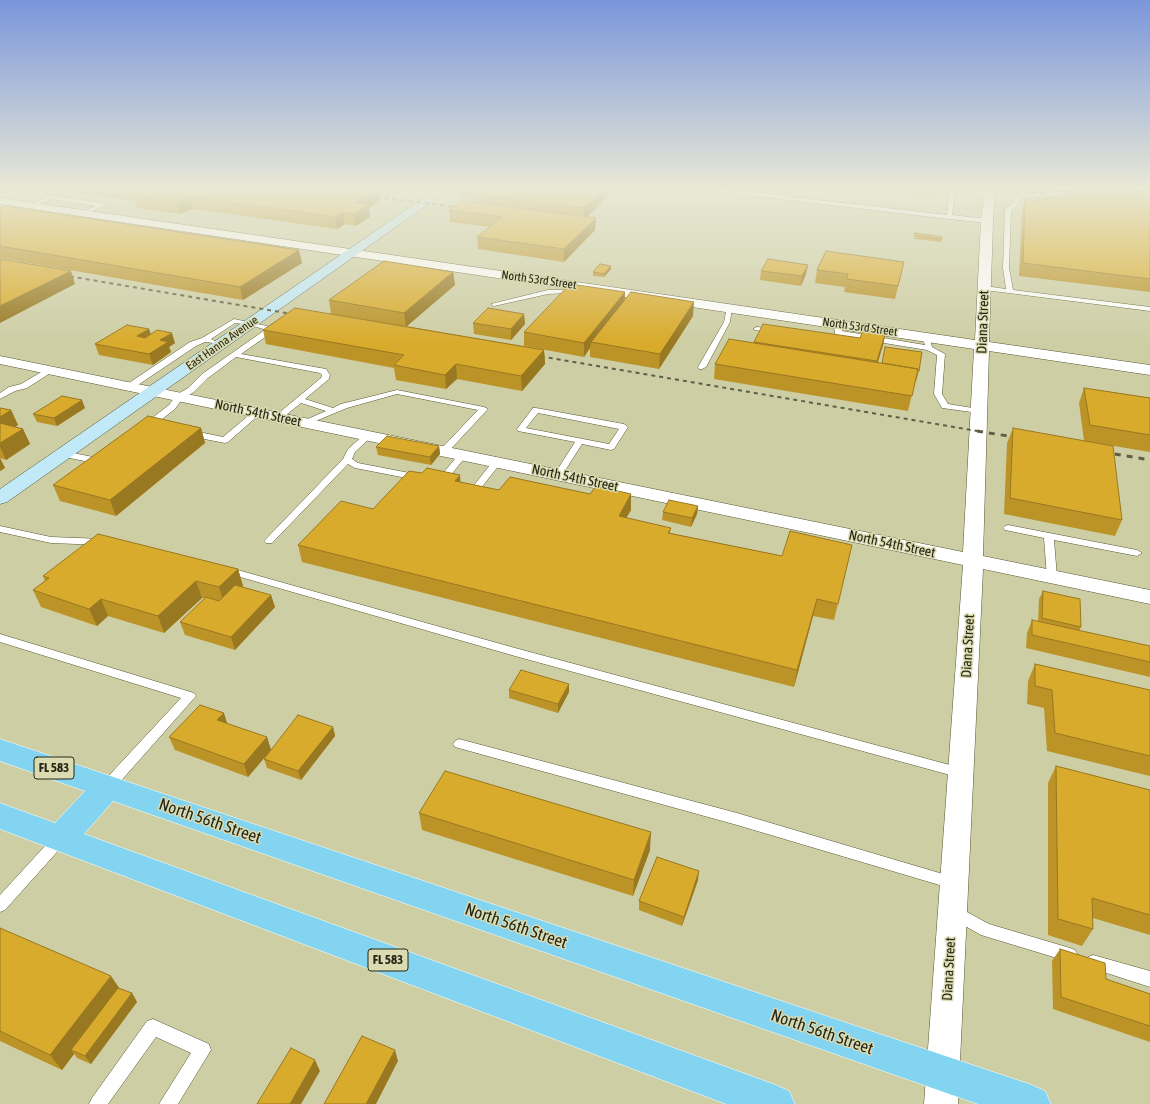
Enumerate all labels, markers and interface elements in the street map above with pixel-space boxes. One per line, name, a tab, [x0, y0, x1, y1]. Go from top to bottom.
street label: North 53rd Street	[501, 268, 577, 292]
street label: Diana Street	[973, 290, 993, 354]
street label: East Hanna Avenue	[183, 313, 261, 373]
street label: North 53rd Street	[822, 315, 898, 339]
street label: North 54th Street	[213, 396, 303, 430]
street label: North 54th Street	[530, 461, 620, 495]
street label: North 54th Street	[847, 527, 937, 561]
street label: Diana Street	[958, 614, 978, 678]
road number: FL 583	[34, 757, 74, 779]
street label: North 56th Street	[156, 794, 264, 848]
street label: North 56th Street	[462, 899, 570, 953]
street label: Diana Street	[939, 937, 959, 1001]
road number: FL 583	[368, 949, 408, 971]
street label: North 56th Street	[768, 1005, 876, 1059]

